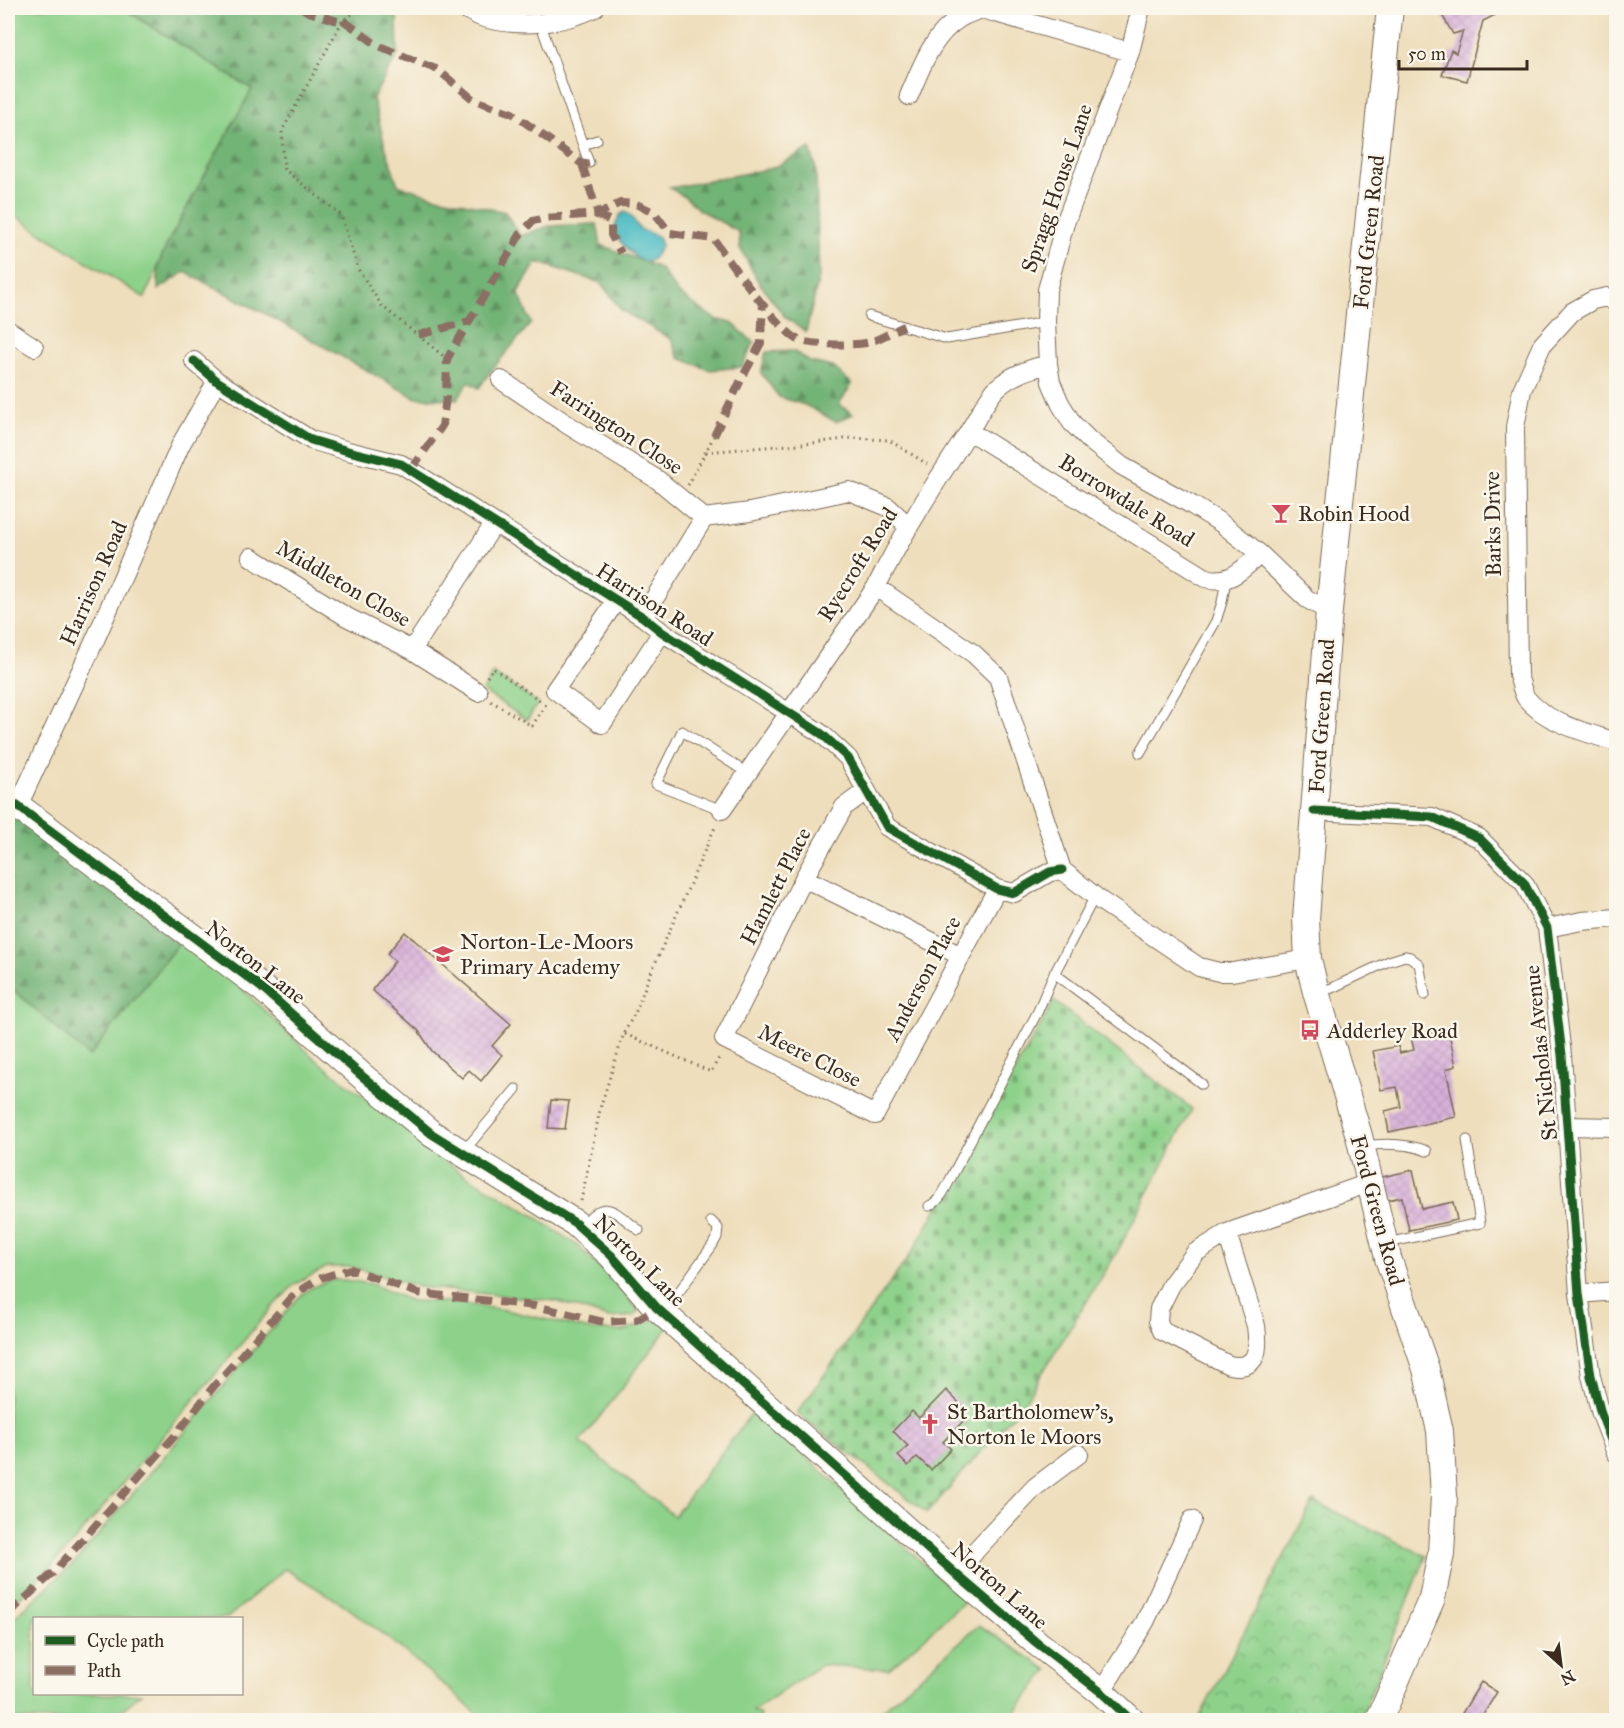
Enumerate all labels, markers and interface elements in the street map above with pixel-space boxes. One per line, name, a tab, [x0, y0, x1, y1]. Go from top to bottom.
scale bar	[1399, 33, 1526, 71]
text: 50 m	[1408, 43, 1446, 65]
street label: Spragg House Lane	[1015, 100, 1098, 276]
street label: Ford Green Road	[1347, 154, 1390, 311]
street label: Farrington Close	[545, 374, 688, 480]
street label: Borrowdale Road	[1054, 448, 1199, 553]
street label: Barks Drive	[1478, 471, 1507, 577]
place label: Robin Hood	[1298, 500, 1410, 527]
bar icon: Robin Hood	[1269, 501, 1293, 525]
street label: Ryecroft Road	[812, 502, 903, 626]
street label: Harrison Road	[54, 517, 133, 650]
street label: Middleton Close	[272, 534, 416, 633]
street label: Harrison Road	[591, 557, 718, 652]
street label: Ford Green Road	[1303, 638, 1340, 794]
street label: Hamlett Place	[734, 823, 817, 950]
street label: Anderson Place	[878, 911, 967, 1046]
street label: Norton Lane	[200, 915, 311, 1010]
place label: Norton-Le-Moors Primary Academy	[460, 928, 633, 980]
school or university icon: Norton-Le-Moors Primary Academy	[431, 942, 455, 966]
street label: St Nicholas Avenue	[1518, 964, 1563, 1142]
place label: Adderley Road	[1326, 1017, 1458, 1044]
street label: Meere Close	[754, 1018, 866, 1093]
bus stop icon: Adderley Road	[1298, 1018, 1322, 1042]
street label: Ford Green Road	[1344, 1132, 1411, 1288]
street label: Norton Lane	[588, 1208, 692, 1312]
place label: St Bartholomew's, Norton le Moors	[947, 1398, 1114, 1450]
church icon: St Bartholomew's, Norton le Moors	[918, 1412, 942, 1436]
street label: Norton Lane	[946, 1536, 1054, 1635]
legend	[33, 1617, 243, 1695]
text: Cycle path	[87, 1630, 164, 1652]
north arrow	[1531, 1635, 1591, 1695]
text: Path	[87, 1660, 121, 1682]
text: N	[1557, 1666, 1578, 1690]

